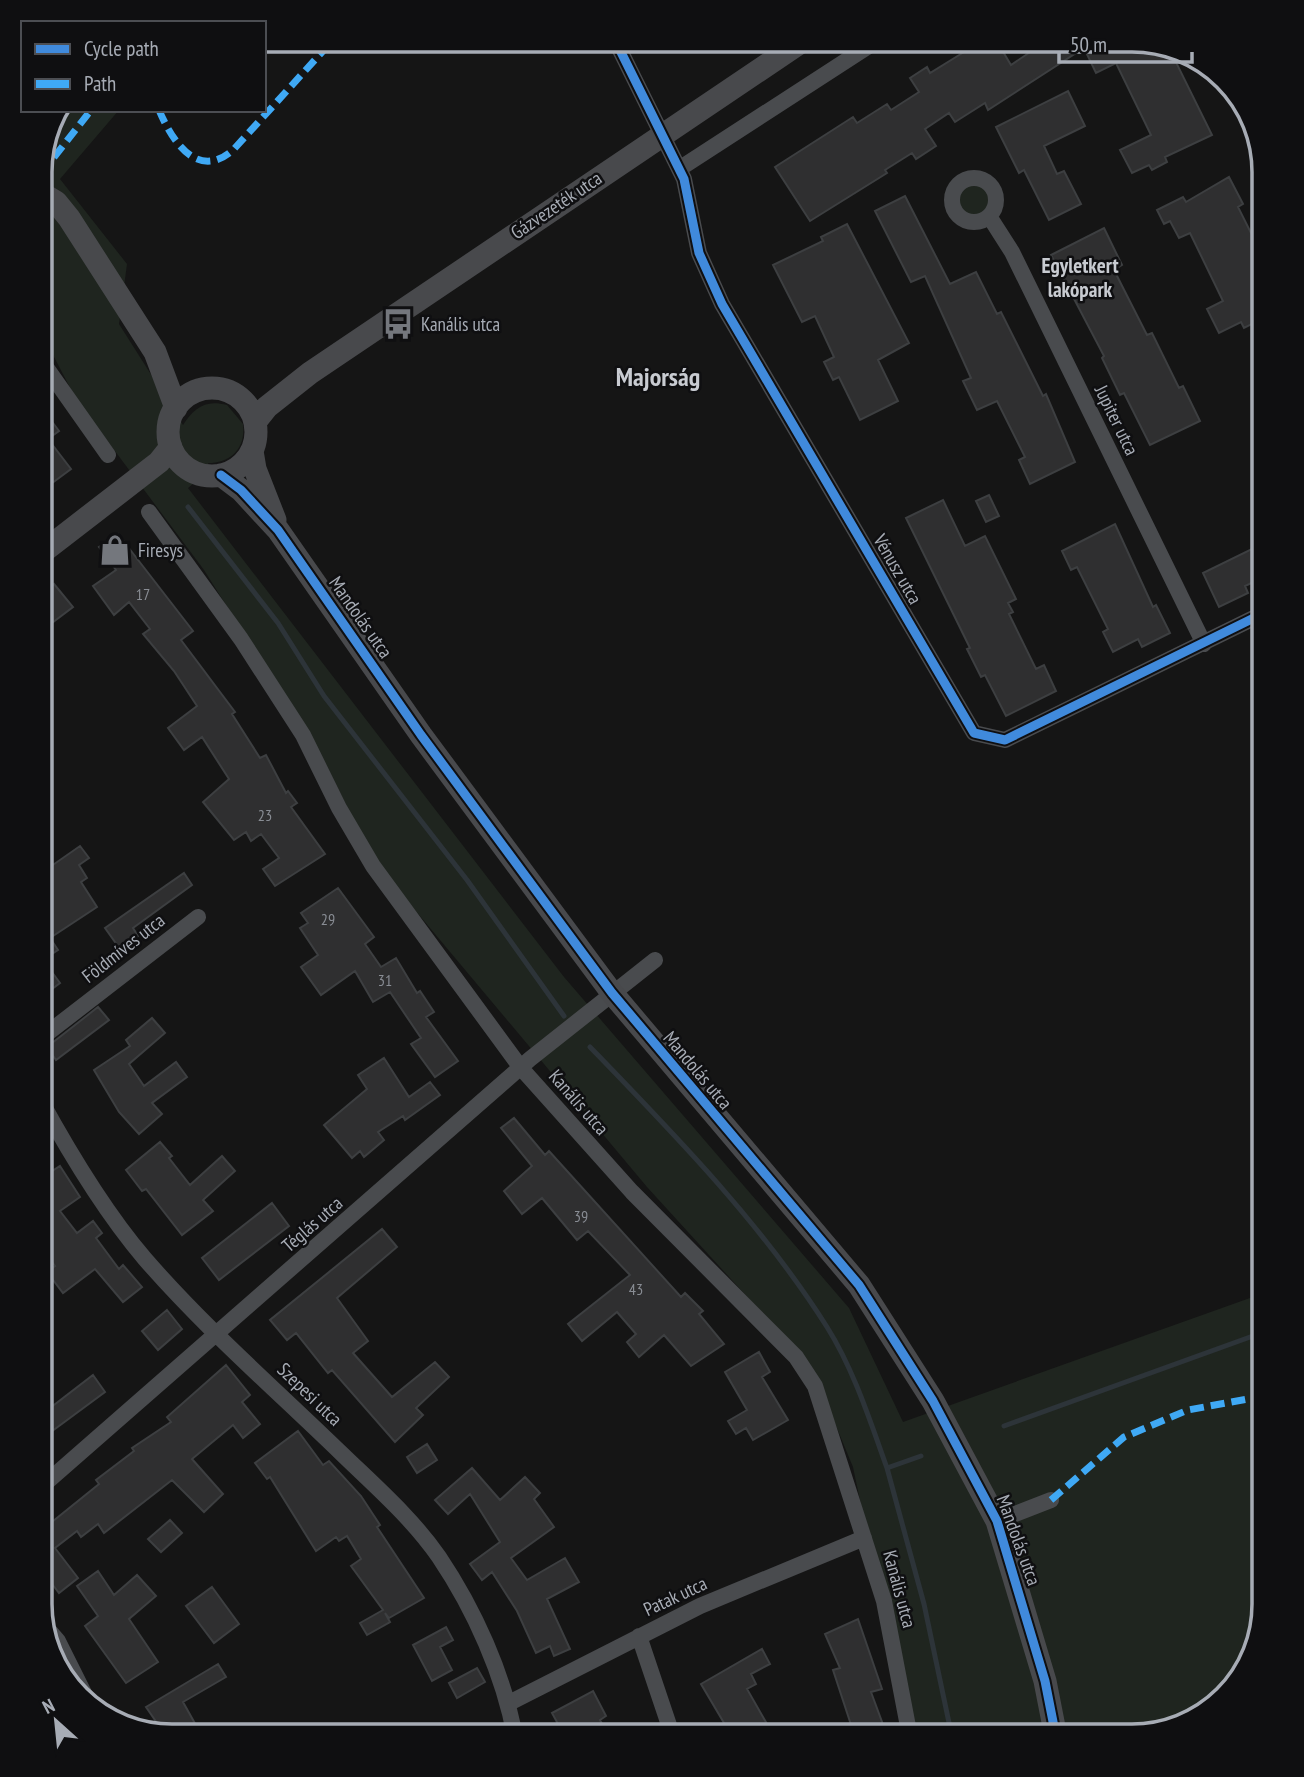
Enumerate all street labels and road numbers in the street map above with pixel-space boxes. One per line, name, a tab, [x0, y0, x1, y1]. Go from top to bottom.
street label: Gázvezeték utca	[506, 166, 606, 244]
street label: Jupiter utca	[1089, 380, 1144, 459]
street label: Vénusz utca	[868, 529, 928, 608]
street label: Mandolás utca	[324, 571, 398, 663]
street label: Földmíves utca	[77, 908, 169, 988]
street label: Mandolás utca	[658, 1026, 738, 1114]
street label: Kanális utca	[544, 1064, 614, 1140]
street label: Téglás utca	[277, 1191, 347, 1257]
street label: Szepesi utca	[273, 1357, 347, 1431]
street label: Mandolás utca	[992, 1491, 1046, 1589]
street label: Kanális utca	[878, 1548, 922, 1630]
street label: Patak utca	[640, 1571, 710, 1621]

